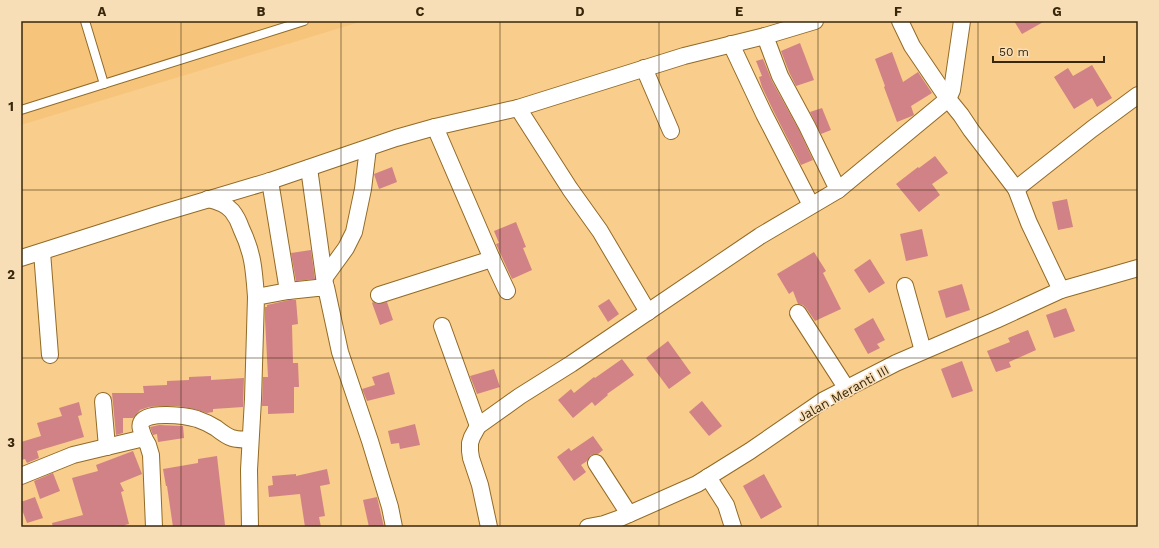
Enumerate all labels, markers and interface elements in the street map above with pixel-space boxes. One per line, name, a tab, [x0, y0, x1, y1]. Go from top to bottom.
text: A	[98, 4, 107, 19]
text: B	[257, 4, 266, 19]
text: C	[416, 4, 425, 19]
text: D	[575, 4, 585, 19]
text: E	[735, 4, 743, 19]
text: F	[894, 4, 902, 19]
text: G	[1052, 4, 1062, 19]
scale bar	[993, 38, 1104, 64]
text: 50 m	[999, 45, 1029, 59]
text: 1	[8, 99, 14, 114]
text: 2	[7, 267, 15, 282]
street label: Jalan Meranti III	[795, 362, 892, 425]
text: 3	[7, 435, 15, 450]

